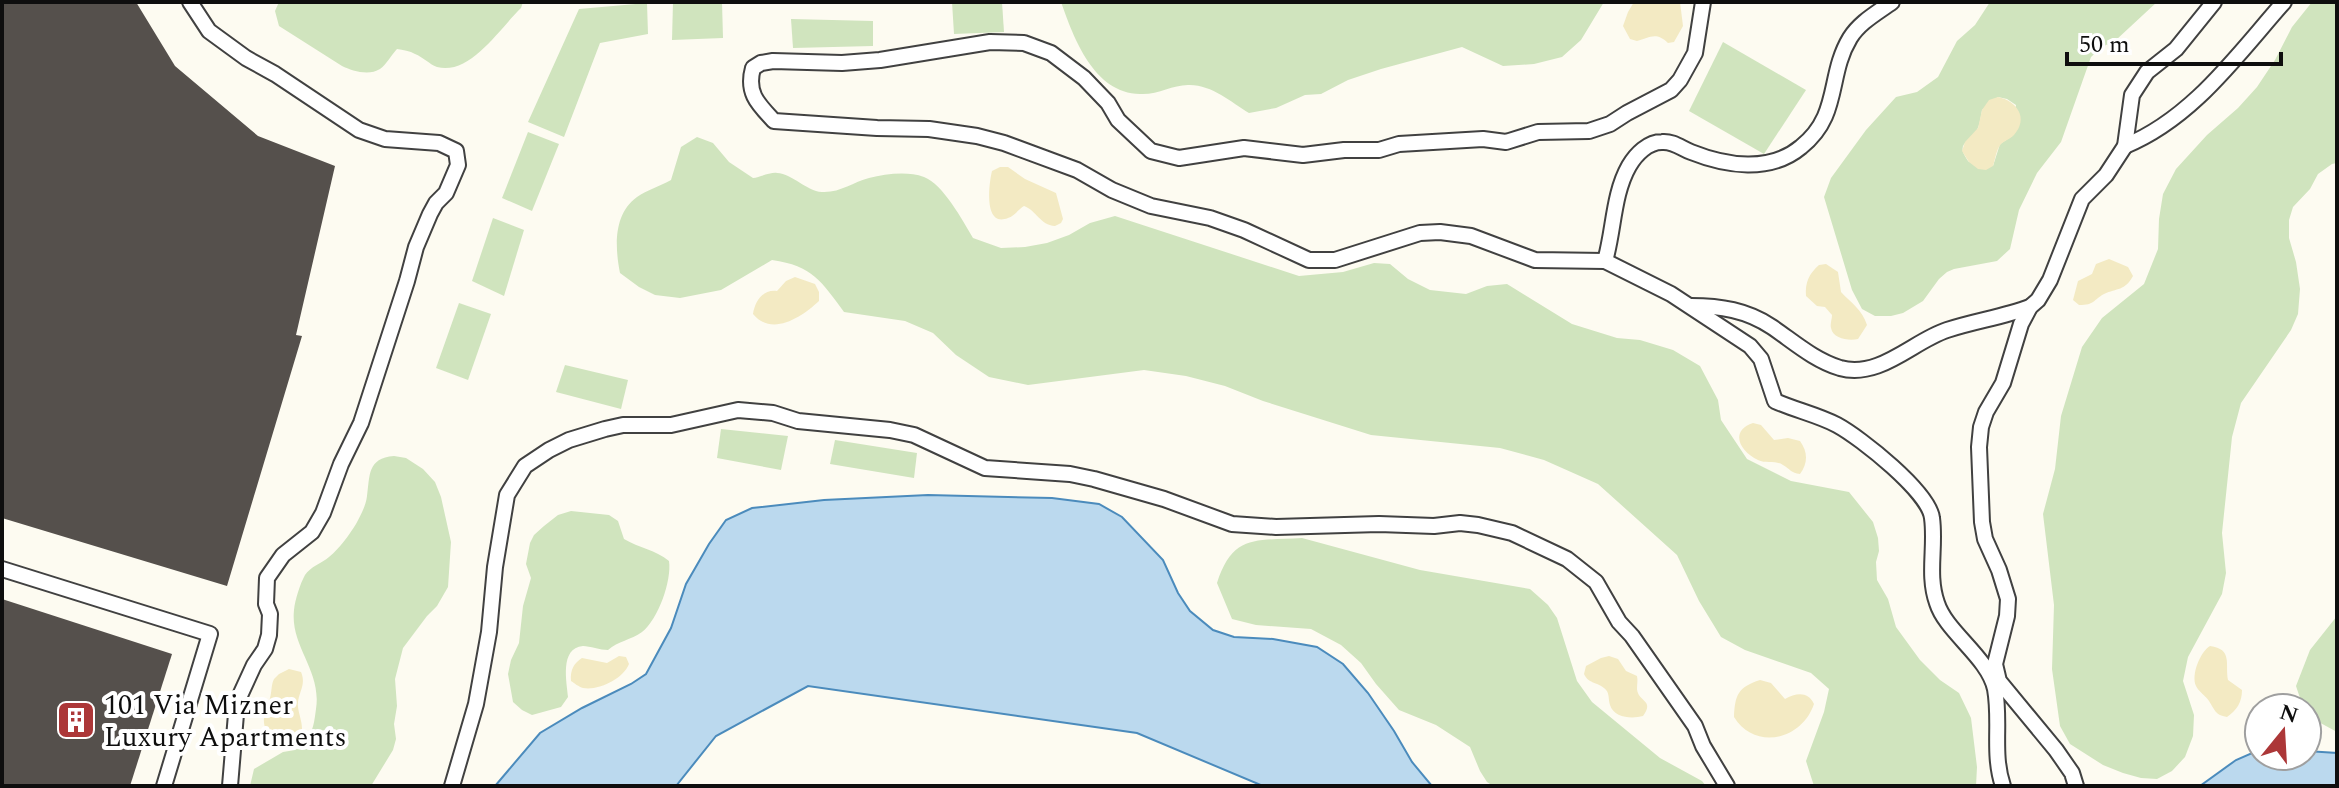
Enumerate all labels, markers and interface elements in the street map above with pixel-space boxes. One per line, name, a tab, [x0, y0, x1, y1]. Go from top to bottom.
scale bar	[2067, 16, 2281, 66]
text: 50 m	[2079, 27, 2130, 63]
place label: 101 Via Mizner Luxury Apartments	[104, 684, 347, 759]
north arrow	[2243, 692, 2323, 772]
text: N	[2275, 696, 2302, 733]
building icon: 101 Via Mizner Luxury Apartments	[55, 699, 97, 741]

